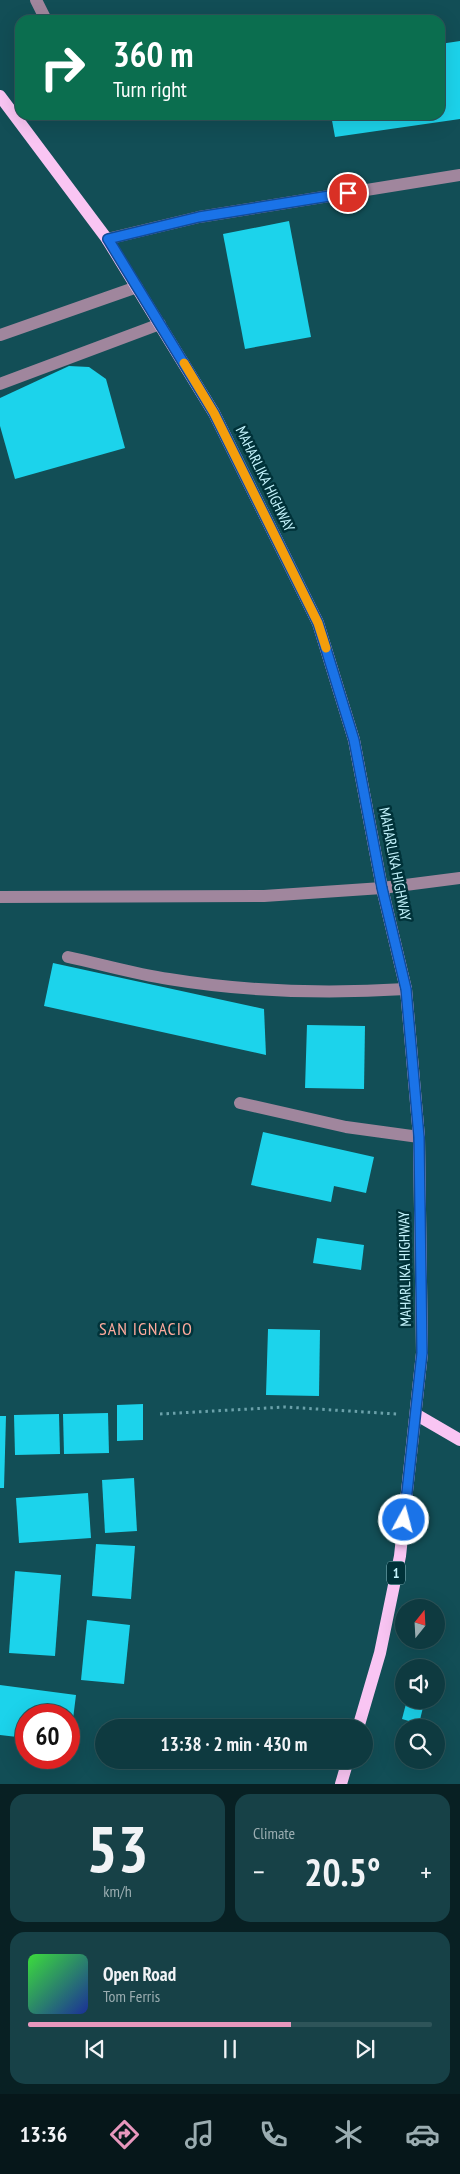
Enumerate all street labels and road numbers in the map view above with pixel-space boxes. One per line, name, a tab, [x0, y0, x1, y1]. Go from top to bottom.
street label: MAHARLIKA HIGHWAY	[232, 423, 299, 535]
street label: MAHARLIKA HIGHWAY	[375, 806, 416, 922]
street label: MAHARLIKA HIGHWAY	[394, 1211, 415, 1327]
road number: 1	[387, 1562, 405, 1585]

